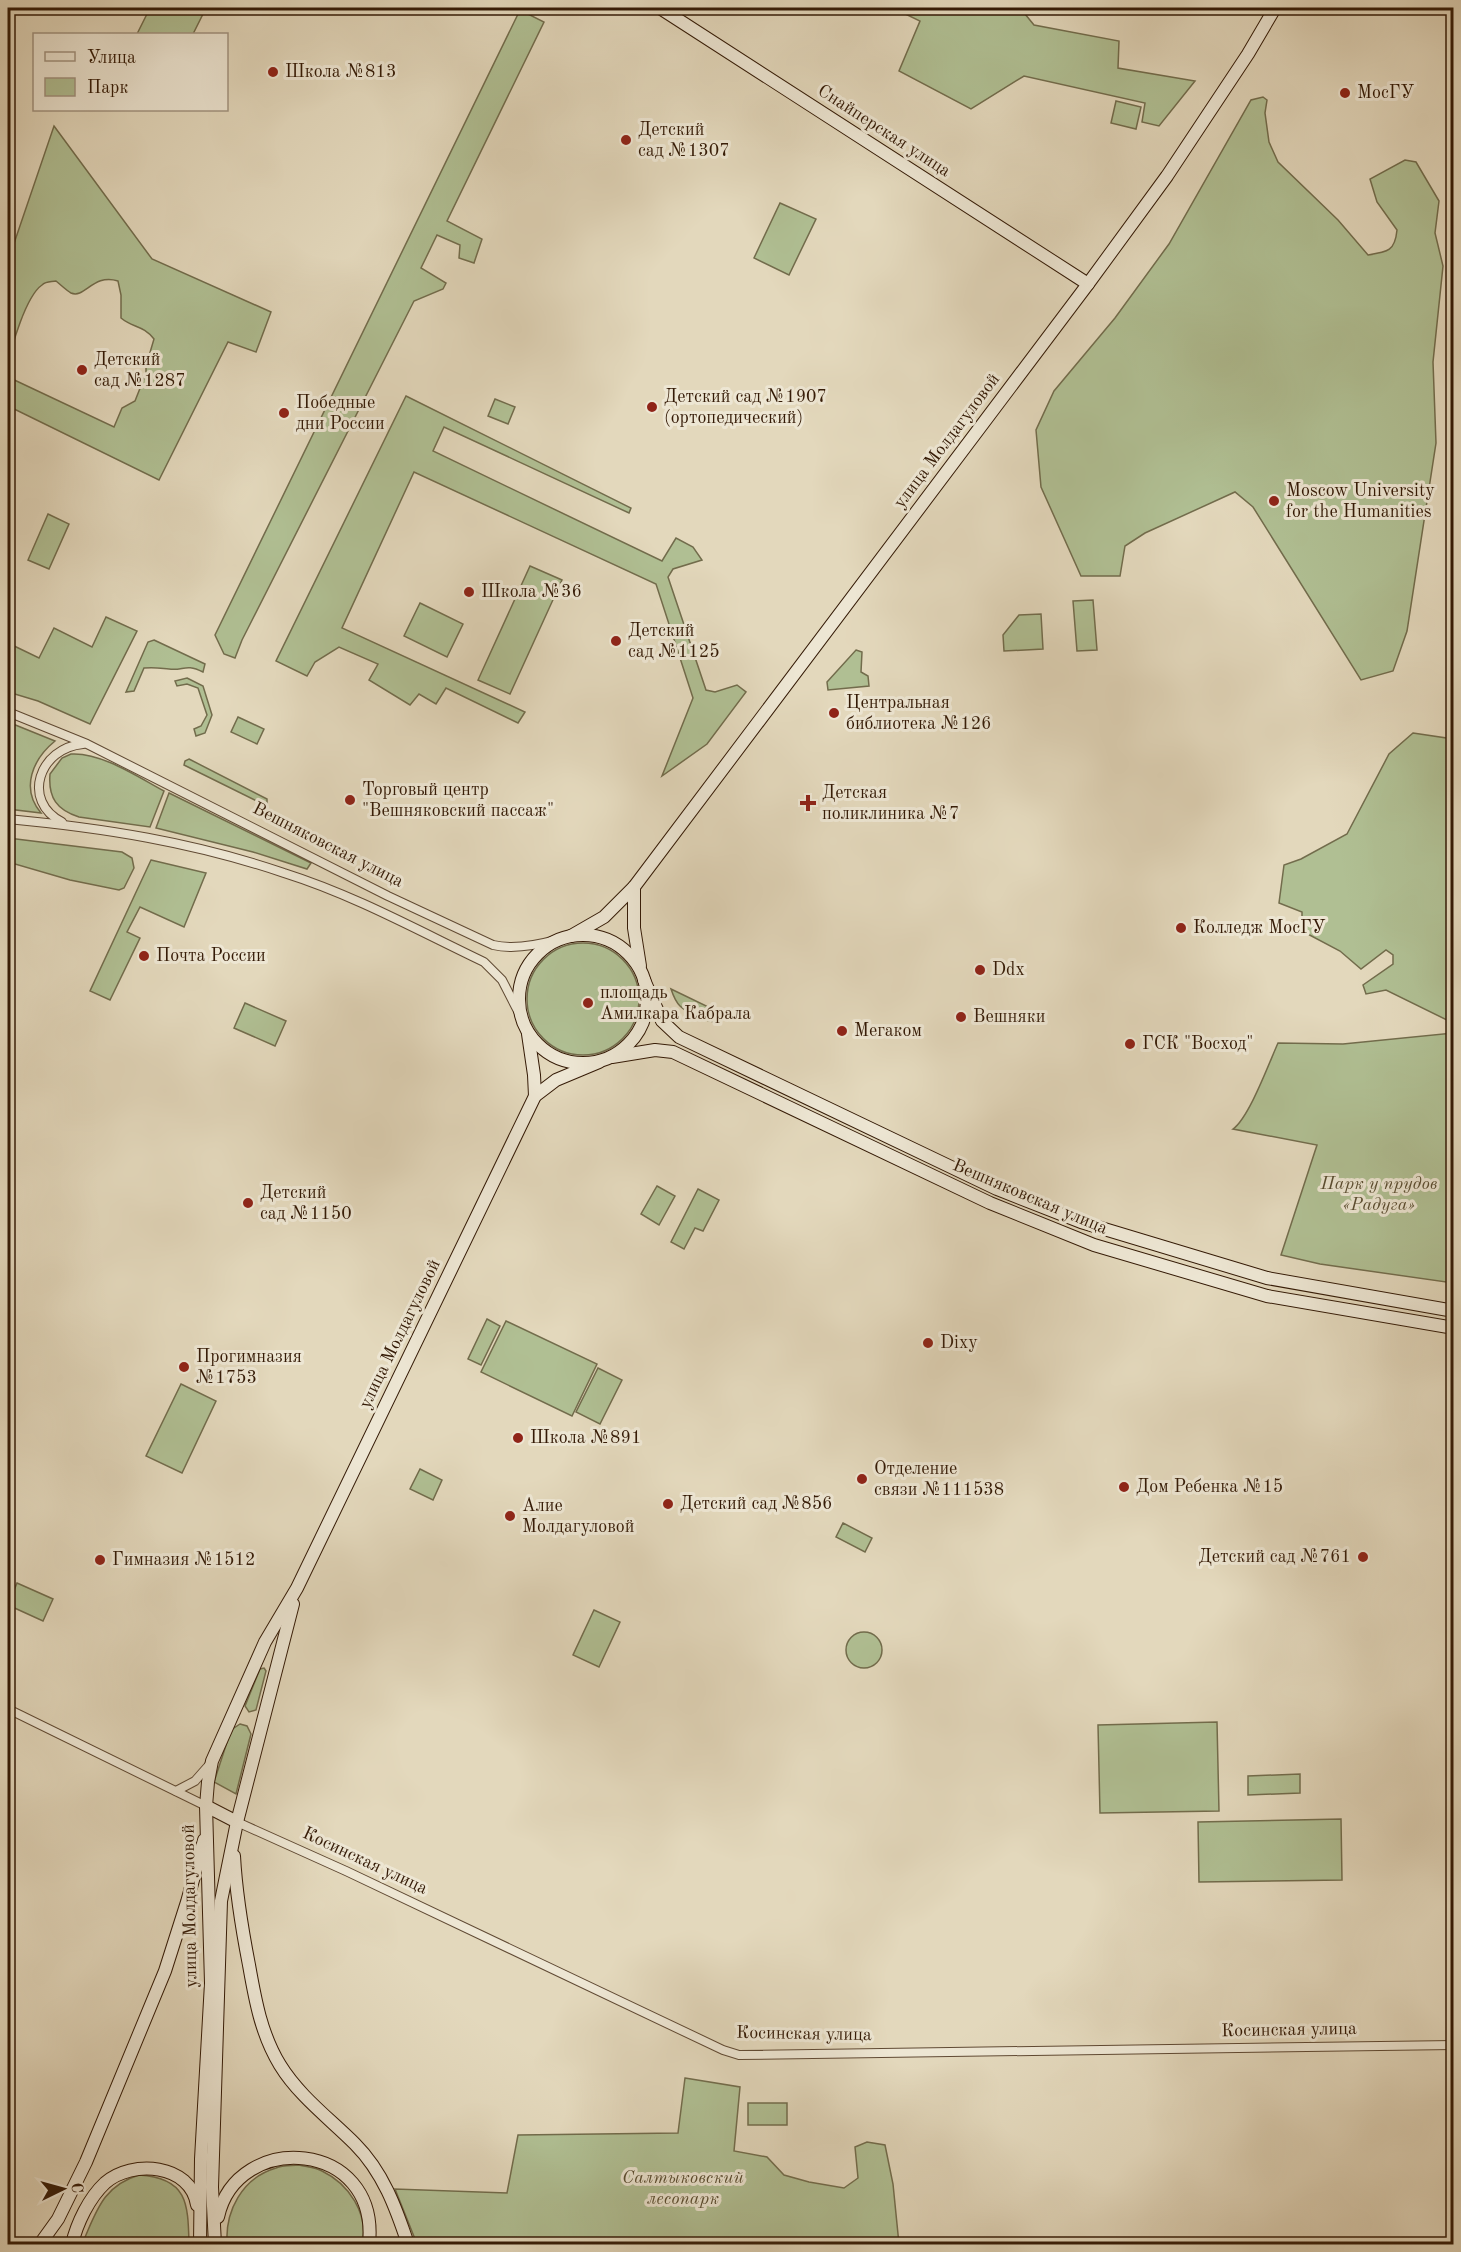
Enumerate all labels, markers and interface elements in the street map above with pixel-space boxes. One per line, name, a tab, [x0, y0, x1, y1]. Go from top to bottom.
legend	[33, 33, 228, 111]
text: Улица	[87, 49, 136, 67]
place label: Школа №813	[285, 63, 396, 81]
marker: Школа №813	[266, 65, 280, 79]
text: Парк	[87, 79, 128, 97]
street label: Снайперская улица	[814, 81, 954, 181]
place label: МосГУ	[1357, 84, 1415, 102]
marker: МосГУ	[1338, 86, 1352, 100]
place label: Детский сад №1307	[638, 121, 730, 160]
marker: Детский сад №1307	[619, 133, 633, 147]
place label: Детский сад №1287	[94, 351, 186, 390]
marker: Детский сад №1287	[75, 363, 89, 377]
street label: улица Молдагуловой	[891, 370, 1003, 512]
place label: Детский сад №1907 (ортопедический)	[664, 388, 827, 427]
place label: Победные дни России	[296, 394, 385, 433]
marker: Детский сад №1907 (ортопедический)	[645, 400, 659, 414]
marker: Победные дни России	[277, 406, 291, 420]
place label: Moscow University for the Humanities	[1286, 482, 1435, 521]
marker: Moscow University for the Humanities	[1267, 494, 1281, 508]
place label: Школа №36	[481, 583, 582, 601]
marker: Школа №36	[462, 585, 476, 599]
place label: Детский сад №1125	[628, 622, 720, 661]
marker: Детский сад №1125	[609, 634, 623, 648]
place label: Центральная библиотека №126	[846, 694, 992, 733]
marker: Центральная библиотека №126	[827, 706, 841, 720]
place label: Торговый центр "Вешняковский пассаж"	[362, 781, 554, 820]
place label: Детская поликлиника №7	[822, 784, 960, 823]
marker: Торговый центр "Вешняковский пассаж"	[343, 793, 357, 807]
marker: Детская поликлиника №7	[799, 794, 817, 812]
street label: Вешняковская улица	[250, 799, 406, 891]
place label: Колледж МосГУ	[1193, 919, 1326, 937]
marker: Колледж МосГУ	[1174, 921, 1188, 935]
place label: Почта России	[156, 947, 266, 965]
marker: Почта России	[137, 949, 151, 963]
place label: Ddx	[992, 961, 1025, 979]
marker: Ddx	[973, 963, 987, 977]
place label: площадь Амилкара Кабрала	[600, 984, 751, 1023]
marker: площадь Амилкара Кабрала	[581, 996, 595, 1010]
place label: Вешняки	[973, 1008, 1045, 1026]
marker: Вешняки	[954, 1010, 968, 1024]
place label: Мегаком	[854, 1022, 922, 1040]
marker: Мегаком	[835, 1024, 849, 1038]
place label: ГСК "Восход"	[1142, 1035, 1253, 1053]
marker: ГСК "Восход"	[1123, 1037, 1137, 1051]
street label: Вешняковская улица	[950, 1156, 1110, 1238]
park label: Парк у прудов «Радуга»	[1320, 1175, 1438, 1214]
place label: Детский сад №1150	[260, 1184, 352, 1223]
marker: Детский сад №1150	[241, 1196, 255, 1210]
street label: улица Молдагуловой	[356, 1257, 444, 1411]
place label: Dixy	[940, 1334, 978, 1352]
marker: Dixy	[921, 1336, 935, 1350]
place label: Прогимназия №1753	[196, 1348, 302, 1387]
marker: Прогимназия №1753	[177, 1360, 191, 1374]
place label: Школа №891	[530, 1429, 641, 1447]
marker: Школа №891	[511, 1431, 525, 1445]
place label: Отделение связи №111538	[874, 1460, 1004, 1499]
marker: Отделение связи №111538	[855, 1472, 869, 1486]
place label: Дом Ребенка №15	[1136, 1478, 1283, 1496]
marker: Дом Ребенка №15	[1117, 1480, 1131, 1494]
place label: Детский сад №856	[680, 1495, 833, 1513]
place label: Алие Молдагуловой	[522, 1497, 634, 1536]
marker: Детский сад №856	[661, 1497, 675, 1511]
marker: Алие Молдагуловой	[503, 1509, 517, 1523]
place label: Детский сад №761	[1198, 1548, 1351, 1566]
marker: Детский сад №761	[1356, 1550, 1370, 1564]
place label: Гимназия №1512	[112, 1551, 255, 1569]
marker: Гимназия №1512	[93, 1553, 107, 1567]
street label: улица Молдагуловой	[180, 1824, 200, 1988]
street label: Косинская улица	[300, 1824, 430, 1898]
street label: Косинская улица	[1221, 2020, 1357, 2040]
street label: Косинская улица	[736, 2024, 872, 2044]
north arrow	[33, 2159, 93, 2219]
park label: Салтыковский лесопарк	[622, 2169, 744, 2208]
text: С	[68, 2182, 84, 2194]

